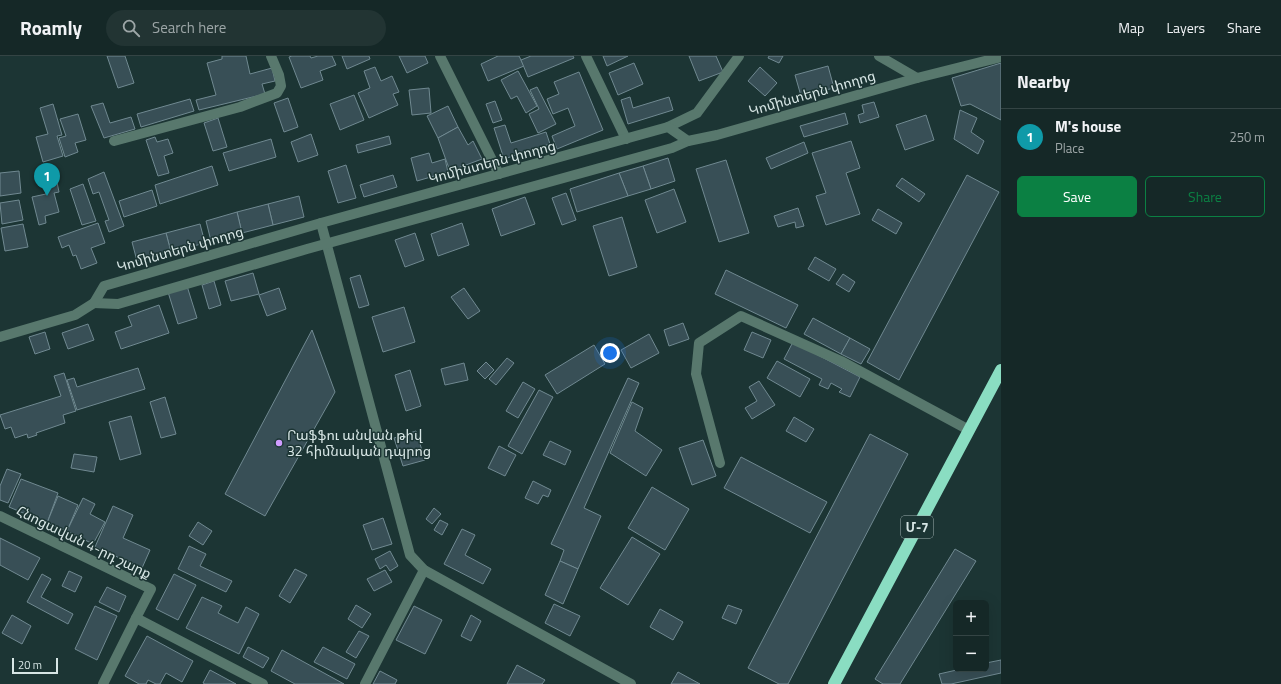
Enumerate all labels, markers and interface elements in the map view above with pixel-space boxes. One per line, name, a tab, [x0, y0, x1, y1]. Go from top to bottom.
search box	[106, 10, 386, 46]
text: Roamly	[20, 13, 82, 42]
text: Search here	[152, 16, 226, 39]
icon: search	[120, 17, 142, 39]
text: Map	[1118, 17, 1144, 38]
text: Layers	[1166, 17, 1205, 38]
text: Share	[1227, 17, 1261, 38]
street label: Կոմինտերն փողոց	[746, 64, 878, 121]
text: Nearby	[1017, 69, 1070, 95]
text: M's house	[1055, 115, 1121, 138]
text: 1	[1026, 127, 1034, 147]
text: 250 m	[1229, 127, 1265, 147]
street label: Կոմինտերն փողոց	[426, 134, 558, 189]
text: Place	[1055, 138, 1084, 158]
pin: 1	[34, 163, 60, 196]
button: Save	[1017, 176, 1137, 217]
button: Share	[1145, 176, 1265, 217]
street label: Կոմինտերն փողոց	[114, 220, 246, 277]
your location	[600, 343, 620, 363]
place label: Րաֆֆու անվան թիվ 32 հիմնական դպրոց	[287, 424, 431, 461]
marker: Րաֆֆու անվան թիվ 32 հիմնական դպրոց	[274, 438, 284, 448]
street label: Հնոցավան 4-րդ շարք	[13, 500, 155, 583]
road number: Մ-7	[901, 516, 933, 538]
map controls	[953, 600, 989, 672]
button: +	[953, 600, 989, 636]
button: −	[953, 636, 989, 672]
scale bar	[12, 656, 58, 675]
text: 20 m	[18, 657, 42, 673]

